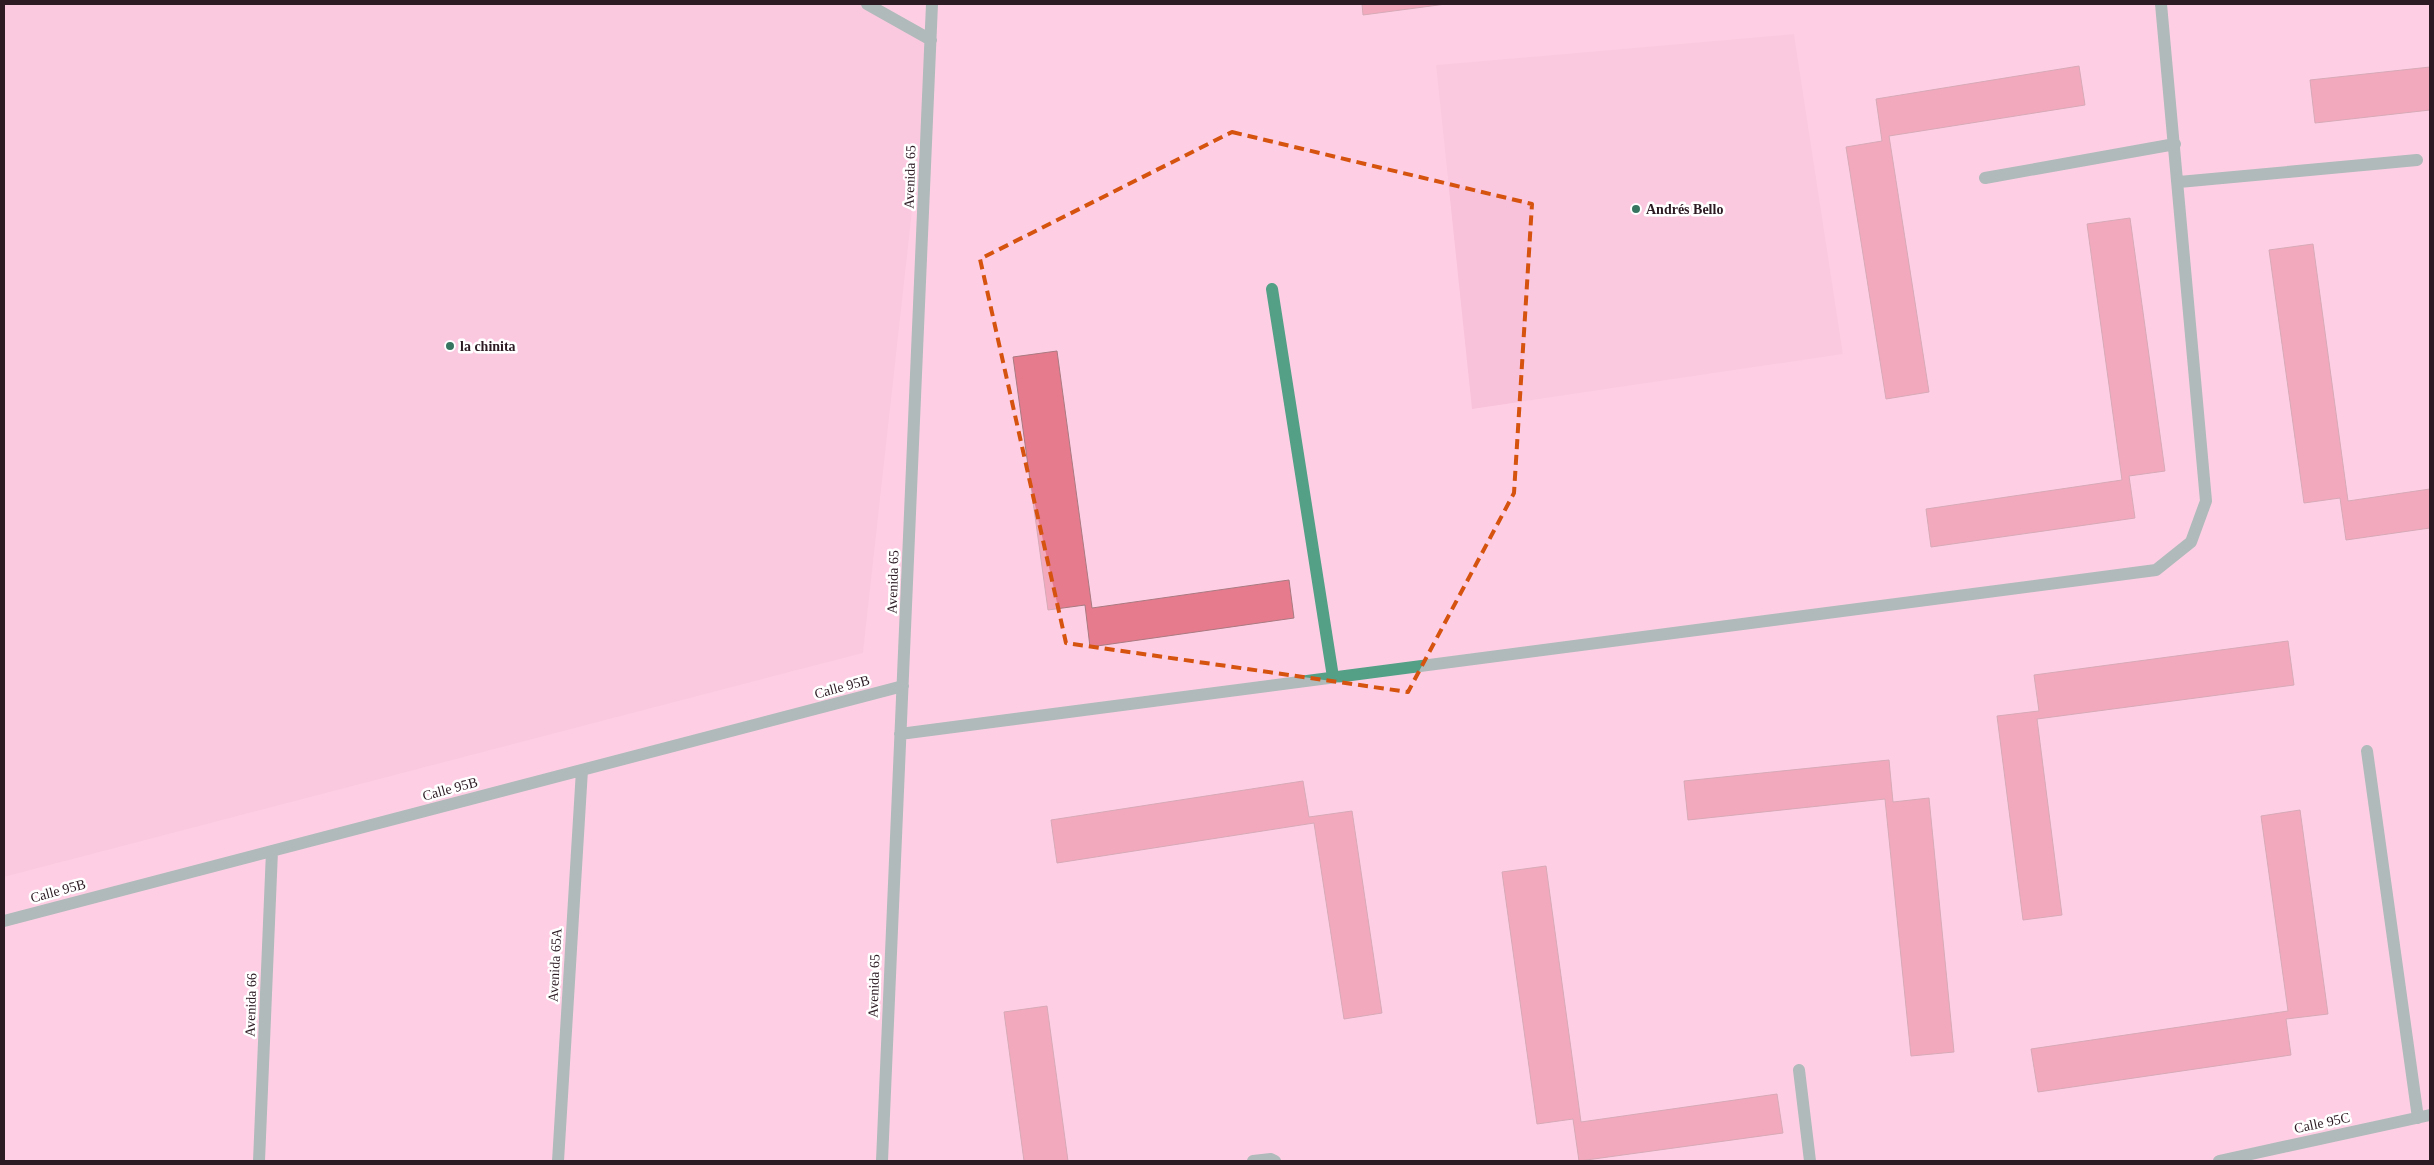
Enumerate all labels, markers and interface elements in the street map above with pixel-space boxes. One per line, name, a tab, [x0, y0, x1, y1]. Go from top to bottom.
street label: Avenida 65	[901, 145, 919, 209]
place label: Andrés Bello	[1646, 202, 1723, 217]
marker: Andrés Bello	[1630, 203, 1642, 215]
place label: la chinita	[460, 339, 516, 354]
marker: la chinita	[444, 340, 456, 352]
street label: Avenida 65	[884, 550, 902, 614]
street label: Calle 95B	[813, 672, 871, 702]
street label: Calle 95B	[421, 774, 479, 804]
street label: Calle 95B	[29, 876, 87, 906]
street label: Avenida 65A	[546, 927, 564, 1002]
street label: Avenida 65	[865, 954, 883, 1018]
street label: Avenida 66	[242, 973, 260, 1037]
street label: Calle 95C	[2293, 1110, 2351, 1136]

